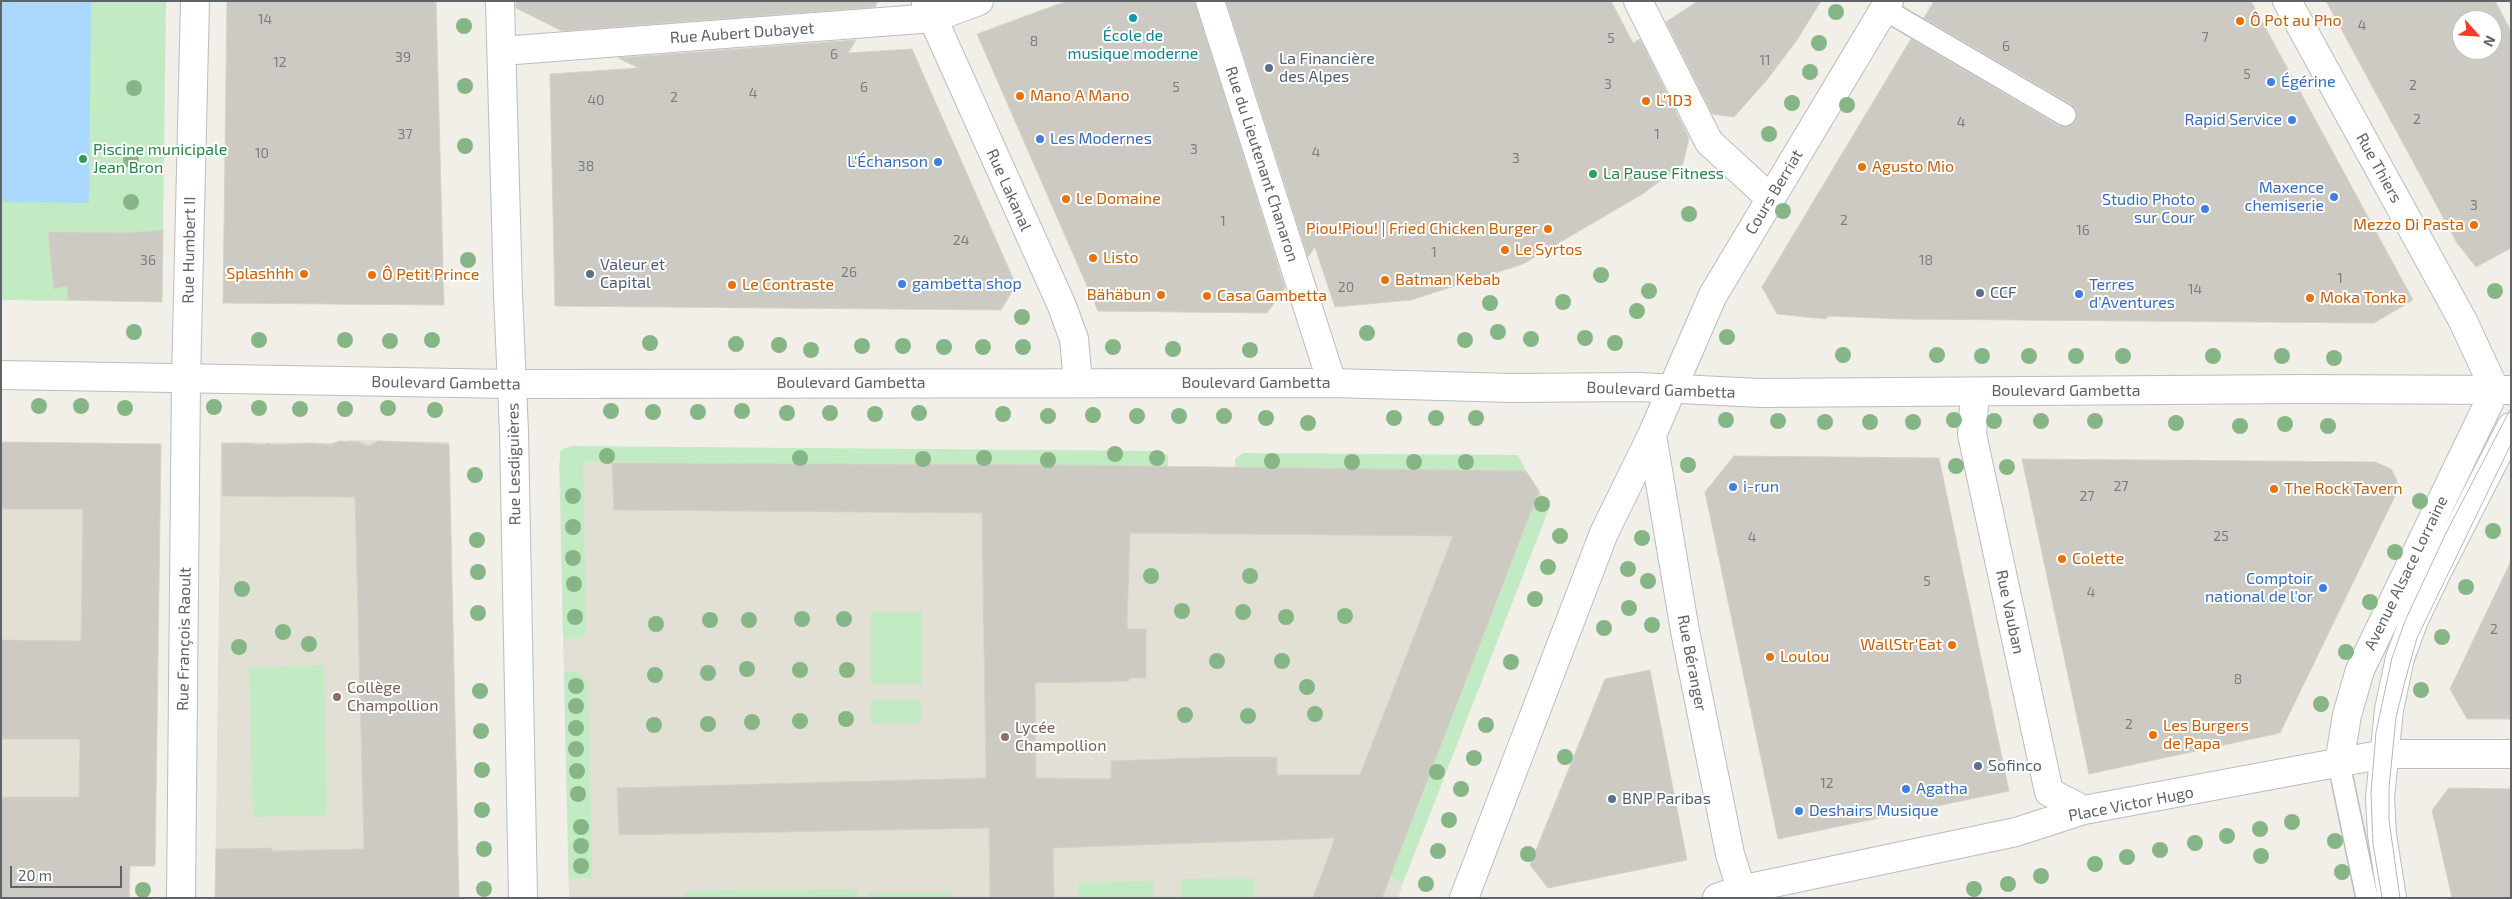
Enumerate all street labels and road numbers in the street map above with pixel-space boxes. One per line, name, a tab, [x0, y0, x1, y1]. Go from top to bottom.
street label: Rue Aubert Dubayet	[669, 18, 815, 48]
street label: Rue du Lieutenant Chanaron	[1221, 64, 1303, 264]
street label: Rue Thiers	[2352, 130, 2406, 206]
street label: Rue Lakanal	[982, 146, 1036, 234]
street label: Cours Berriat	[1741, 146, 1807, 238]
street label: Rue Humbert II	[178, 196, 200, 304]
street label: Boulevard Gambetta	[371, 372, 521, 394]
street label: Boulevard Gambetta	[776, 373, 926, 393]
street label: Boulevard Gambetta	[1181, 373, 1331, 393]
street label: Boulevard Gambetta	[1586, 378, 1736, 402]
street label: Boulevard Gambetta	[1991, 381, 2141, 401]
street label: Rue Lesdiguières	[503, 402, 525, 526]
street label: Avenue Alsace Lorraine	[2360, 493, 2452, 653]
street label: Rue François Raoult	[173, 567, 195, 711]
street label: Rue Vauban	[1992, 568, 2028, 656]
street label: Rue Béranger	[1673, 613, 1711, 713]
street label: Place Victor Hugo	[2067, 782, 2195, 826]

